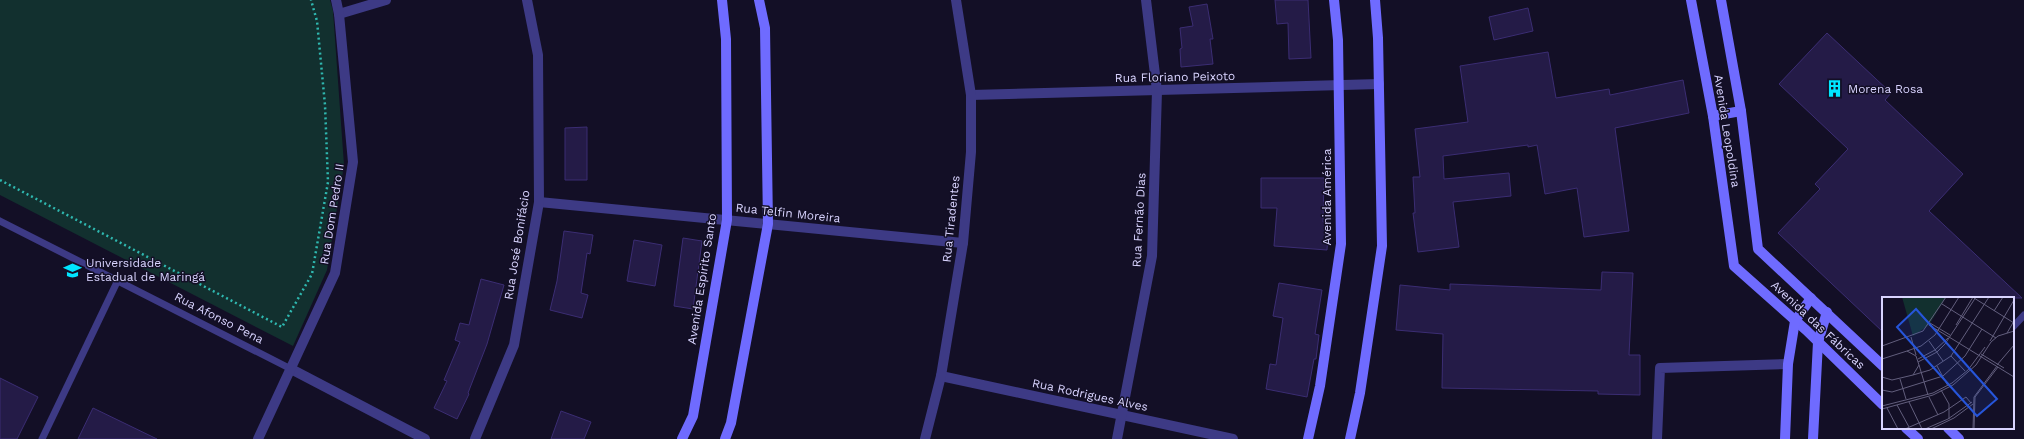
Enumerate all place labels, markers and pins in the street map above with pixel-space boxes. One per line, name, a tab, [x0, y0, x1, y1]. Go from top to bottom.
building icon: Morena Rosa	[1825, 79, 1845, 99]
place label: Morena Rosa	[1848, 82, 1923, 96]
place label: Universidade Estadual de Maringá	[86, 256, 205, 284]
school or university icon: Universidade Estadual de Maringá	[63, 260, 83, 280]

